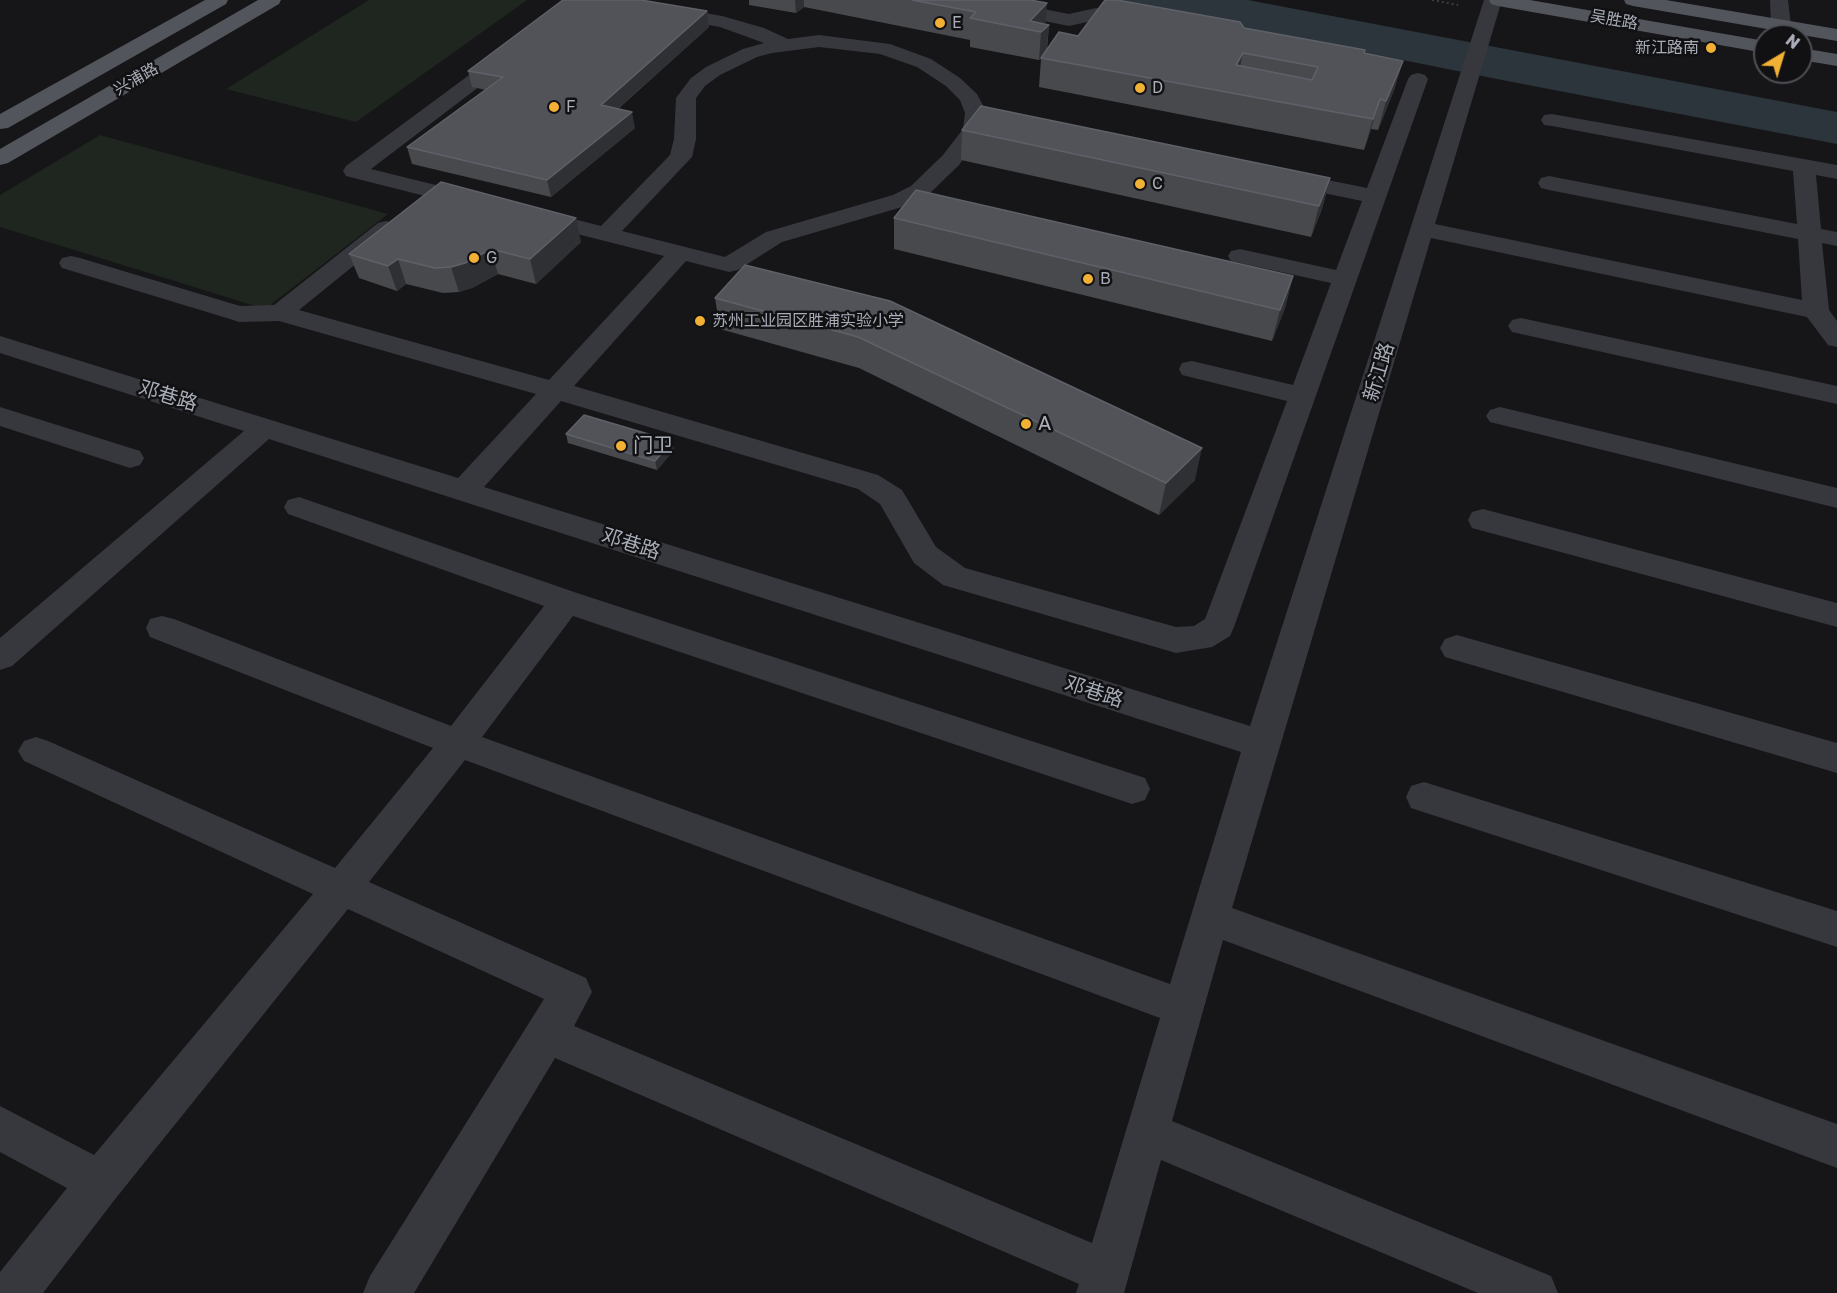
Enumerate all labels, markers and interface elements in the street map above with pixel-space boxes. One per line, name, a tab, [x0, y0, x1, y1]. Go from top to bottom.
street label: 吴胜路	[1589, 6, 1639, 34]
place label: E	[952, 13, 962, 33]
marker: E	[933, 16, 947, 30]
north arrow	[1753, 24, 1813, 84]
text: N	[1782, 30, 1804, 53]
place label: 新江路南	[1635, 38, 1699, 58]
marker: 新江路南	[1704, 41, 1718, 55]
street label: 兴浦路	[110, 59, 162, 99]
place label: D	[1152, 78, 1163, 98]
marker: D	[1133, 81, 1147, 95]
place label: F	[566, 97, 576, 117]
marker: F	[547, 100, 561, 114]
place label: C	[1152, 174, 1163, 194]
marker: C	[1133, 177, 1147, 191]
place label: G	[486, 248, 497, 268]
marker: G	[467, 251, 481, 265]
place label: B	[1100, 269, 1111, 289]
marker: B	[1081, 272, 1095, 286]
place label: 苏州工业园区胜浦实验小学	[712, 311, 904, 331]
marker: 苏州工业园区胜浦实验小学	[693, 314, 707, 328]
street label: 新江路	[1359, 340, 1399, 404]
street label: 邓巷路	[136, 376, 200, 416]
place label: A	[1038, 412, 1051, 436]
marker: A	[1019, 417, 1033, 431]
place label: 门卫	[633, 434, 673, 458]
marker: 门卫	[614, 439, 628, 453]
street label: 邓巷路	[599, 523, 663, 565]
street label: 邓巷路	[1062, 671, 1126, 713]

